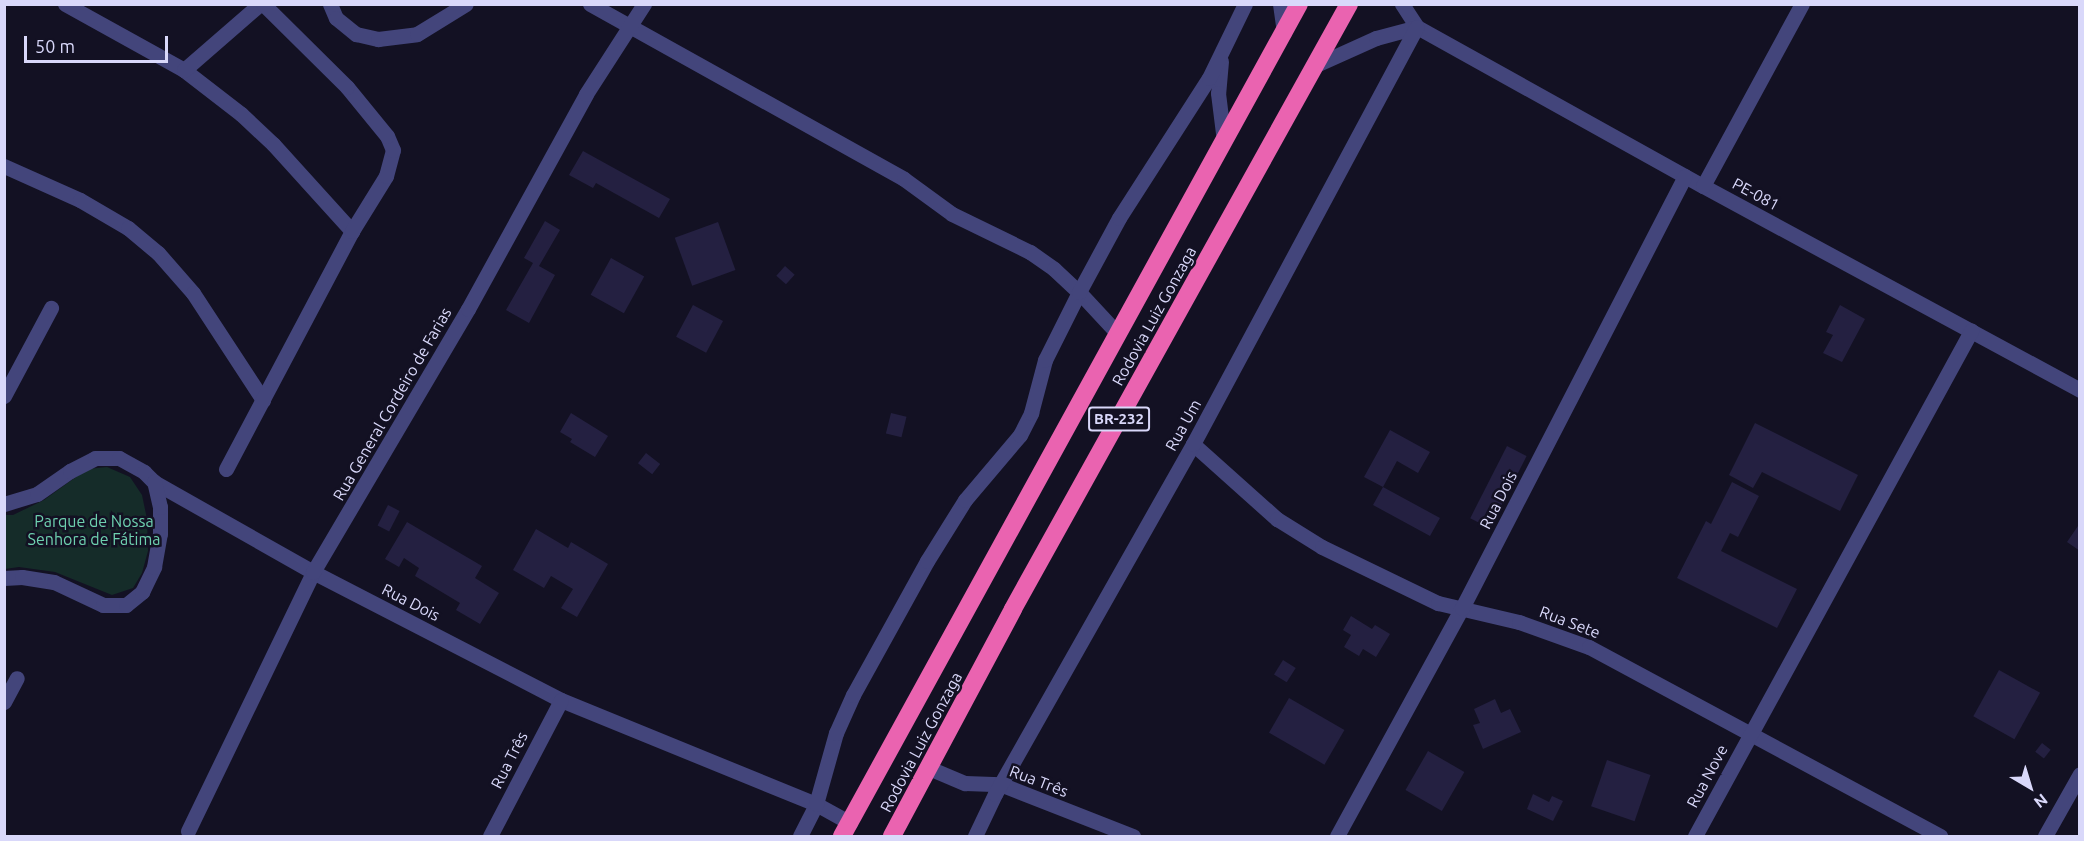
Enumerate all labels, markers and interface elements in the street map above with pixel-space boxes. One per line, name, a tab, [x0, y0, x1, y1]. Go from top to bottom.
scale bar	[27, 24, 171, 62]
text: 50 m	[35, 36, 75, 56]
street label: PE-081	[1729, 174, 1783, 214]
street label: Rodovia Luiz Gonzaga	[1108, 243, 1200, 389]
street label: Rua General Cordeiro de Farias	[329, 304, 455, 504]
street label: Rua Um	[1161, 396, 1205, 454]
road number: BR-232	[1088, 407, 1150, 431]
street label: Rua Dois	[1475, 468, 1521, 532]
park label: Parque de Nossa Senhora de Fátima	[28, 511, 160, 549]
street label: Rua Dois	[379, 579, 443, 625]
street label: Rua Sete	[1537, 602, 1603, 642]
street label: Rodovia Luiz Gonzaga	[876, 669, 966, 815]
street label: Rua Três	[487, 728, 531, 792]
street label: Rua Nove	[1682, 741, 1732, 811]
north arrow	[2000, 757, 2060, 817]
street label: Rua Três	[1007, 761, 1071, 801]
text: N	[2031, 790, 2051, 812]

